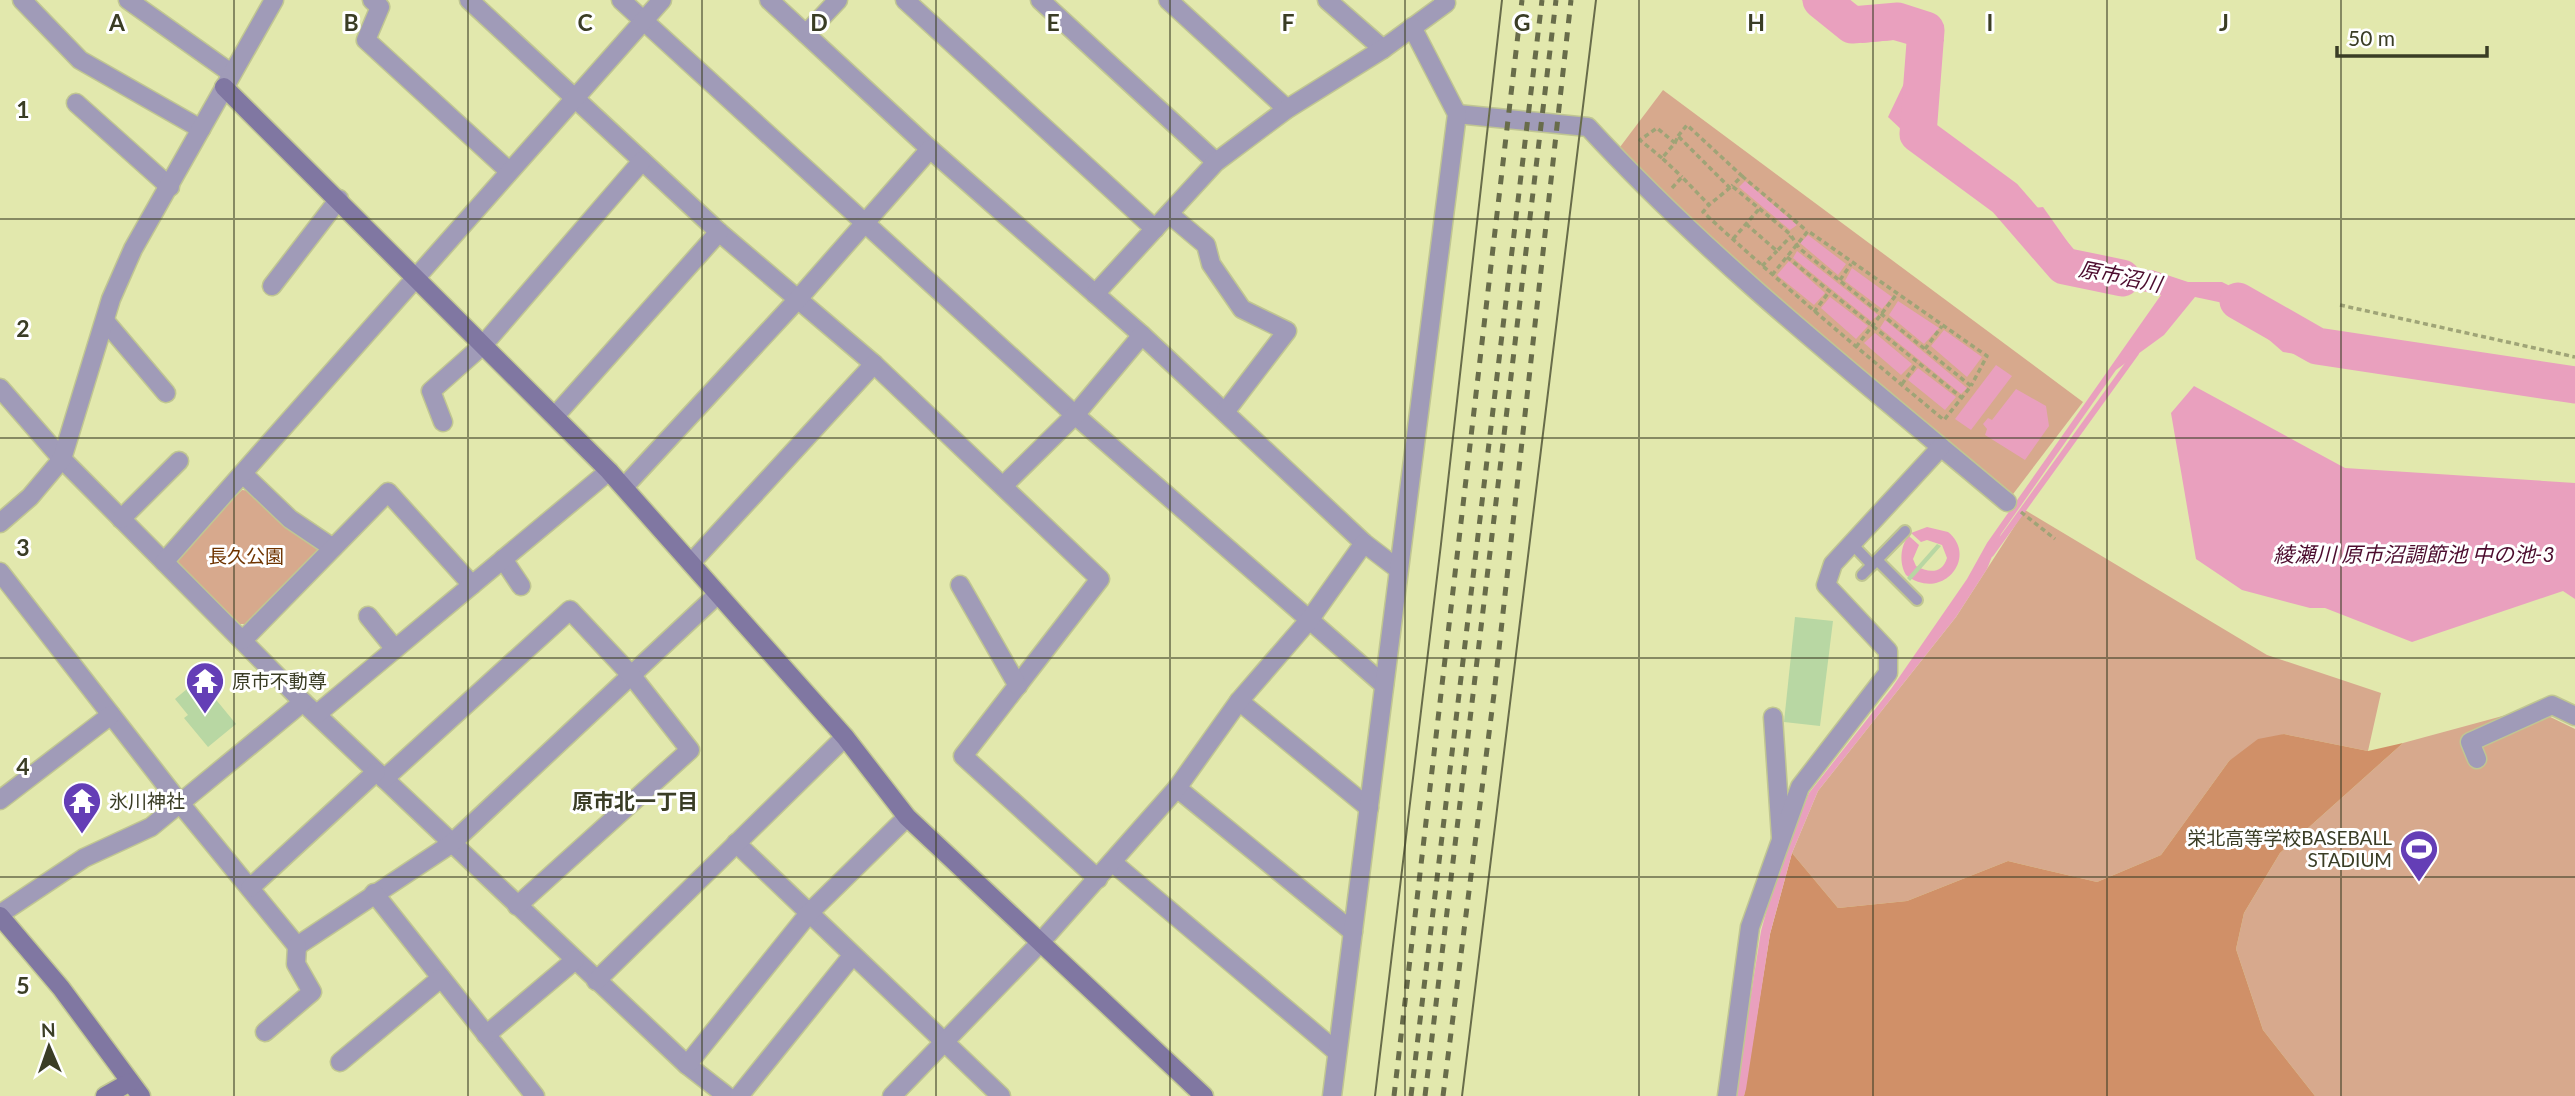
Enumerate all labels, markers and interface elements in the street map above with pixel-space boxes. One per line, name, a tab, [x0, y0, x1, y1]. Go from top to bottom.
text: A	[108, 8, 126, 36]
text: B	[343, 8, 359, 36]
text: C	[577, 8, 593, 36]
text: D	[810, 8, 828, 36]
text: E	[1046, 8, 1060, 36]
text: F	[1281, 8, 1295, 36]
text: G	[1514, 8, 1530, 36]
text: H	[1747, 8, 1765, 36]
text: I	[1987, 8, 1993, 36]
text: J	[2219, 8, 2229, 36]
scale bar	[2337, 14, 2488, 58]
text: 50 m	[2348, 25, 2395, 50]
text: 1	[16, 95, 30, 123]
water label: 原市沼川	[2077, 255, 2166, 296]
text: 2	[16, 314, 30, 342]
text: 3	[16, 533, 30, 561]
water label: 綾瀬川 原市沼調節池 中の池-3	[2273, 541, 2555, 566]
park label: 長久公園	[208, 544, 284, 567]
temple icon: 原市不動尊	[184, 660, 226, 715]
place label: 原市不動尊	[232, 669, 327, 692]
text: 4	[16, 752, 30, 780]
temple icon: 氷川神社	[61, 780, 103, 835]
district label: 原市北一丁目	[572, 788, 698, 813]
place label: 氷川神社	[109, 789, 185, 812]
place label: 栄北高等学校BASEBALL STADIUM	[2187, 826, 2392, 871]
sports icon: 栄北高等学校BASEBALL STADIUM	[2398, 828, 2440, 883]
text: 5	[16, 971, 30, 999]
north arrow	[14, 1012, 84, 1082]
text: N	[41, 1018, 56, 1041]

